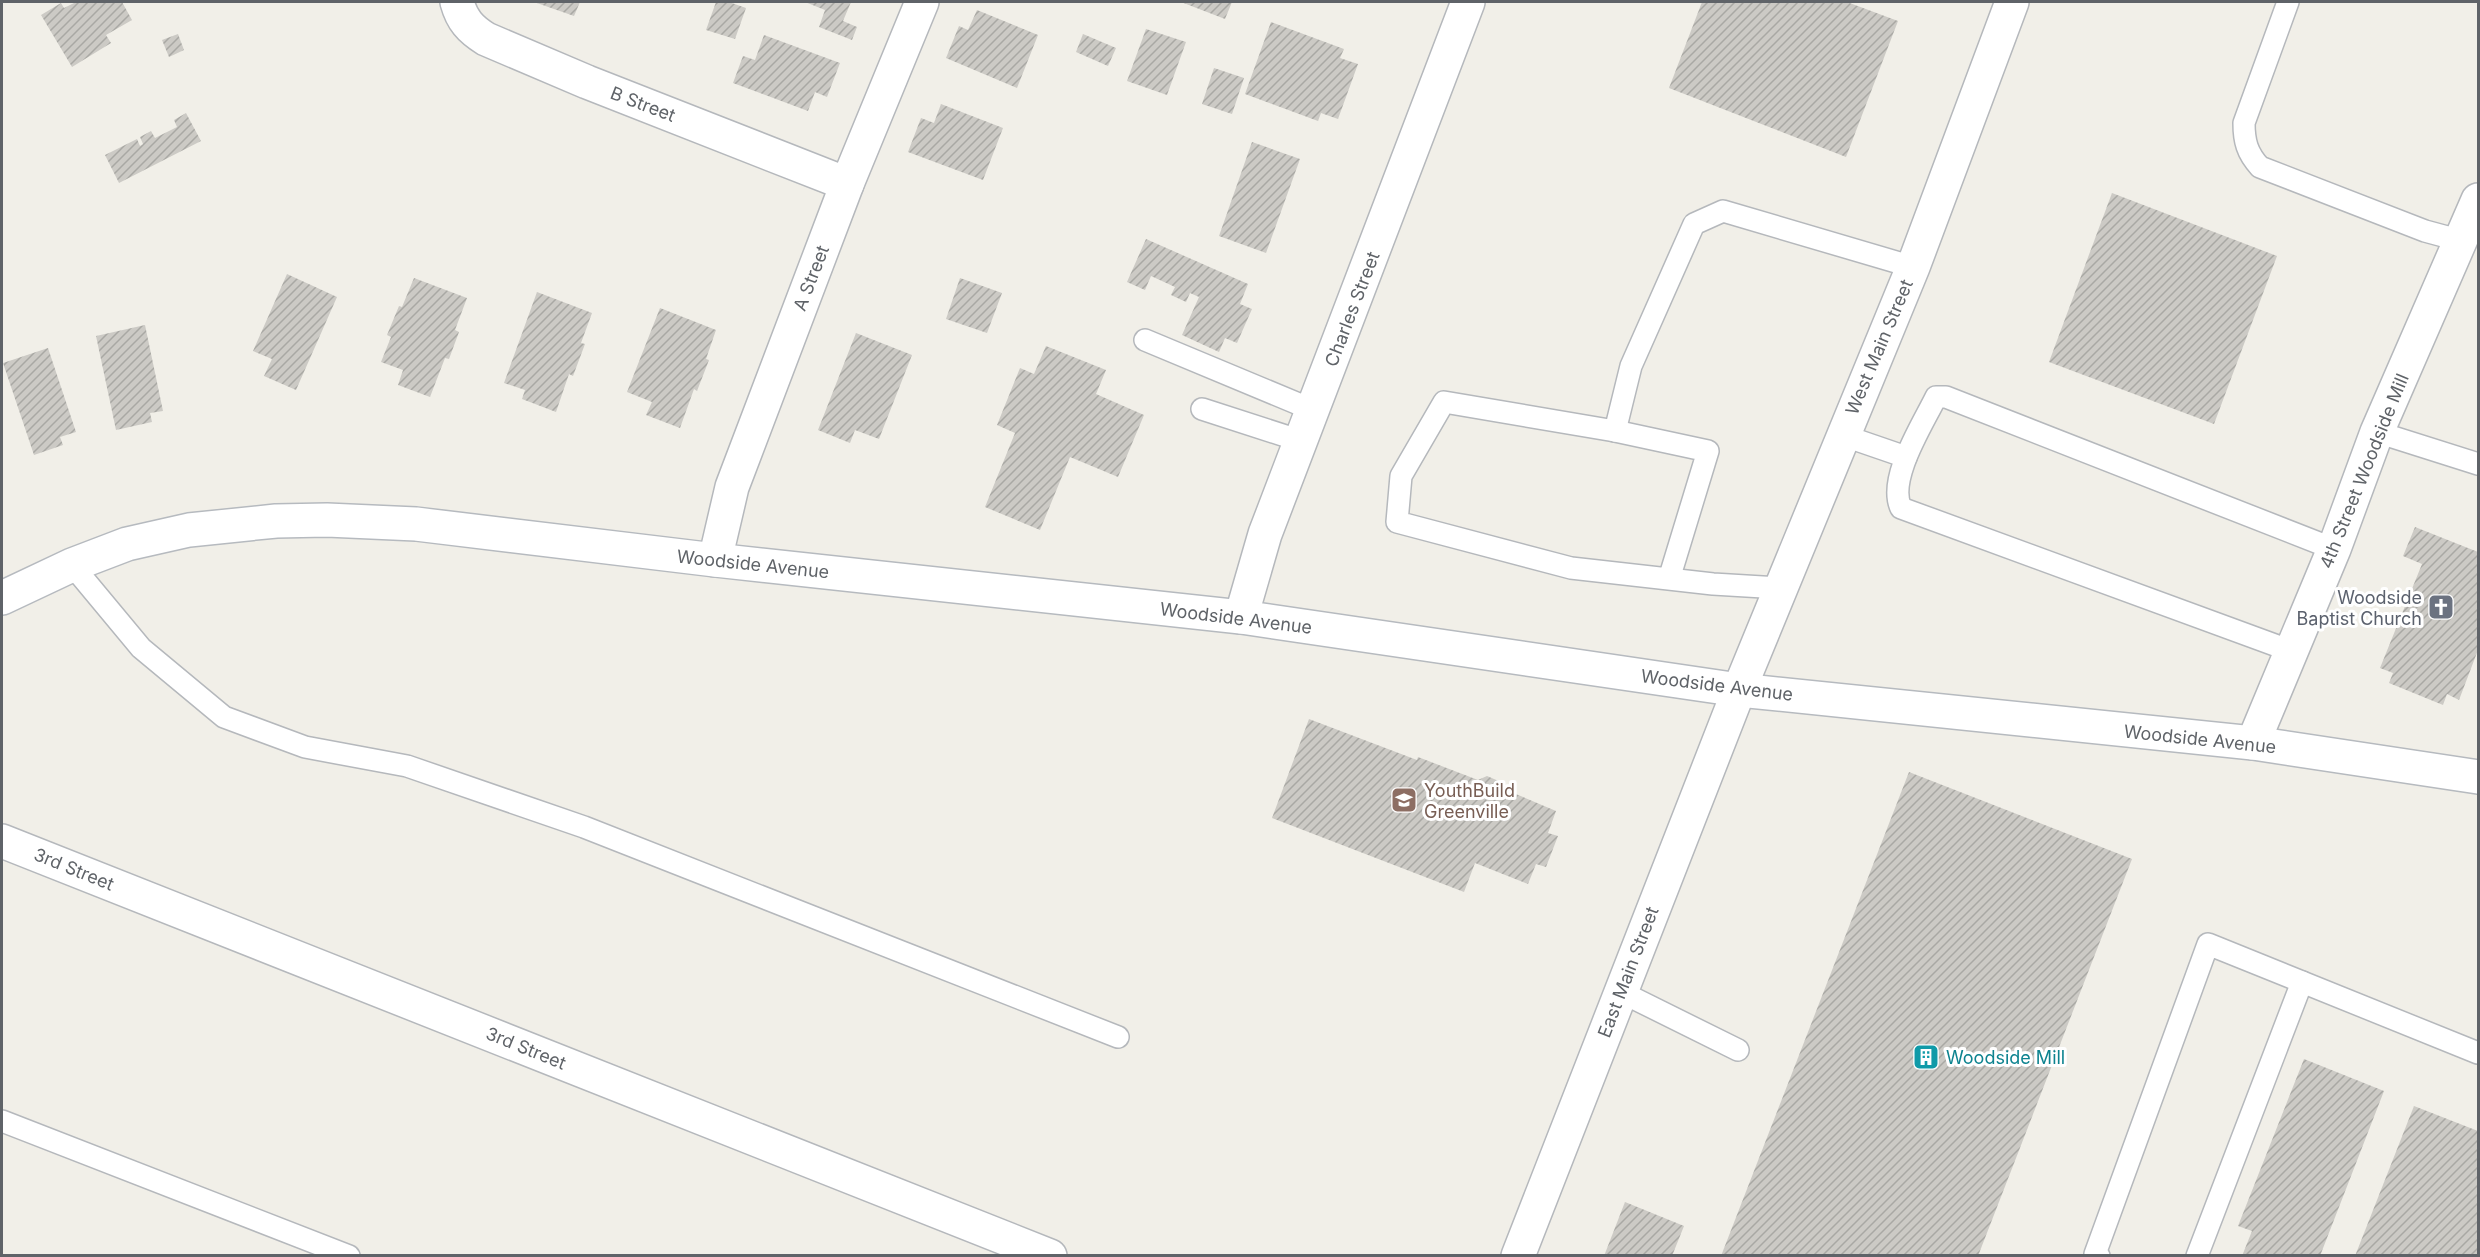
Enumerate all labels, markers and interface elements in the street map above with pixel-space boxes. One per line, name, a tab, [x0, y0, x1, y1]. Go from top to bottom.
street label: B Street	[608, 82, 678, 126]
street label: A Street	[789, 242, 833, 314]
street label: Charles Street	[1320, 249, 1384, 369]
street label: West Main Street	[1841, 276, 1917, 418]
street label: 4th Street Woodside Mill	[2315, 371, 2413, 571]
street label: Woodside Avenue	[676, 546, 830, 582]
place label: Woodside Baptist Church	[2297, 587, 2422, 629]
church icon: Woodside Baptist Church	[2426, 592, 2456, 622]
street label: Woodside Avenue	[1159, 598, 1313, 638]
street label: Woodside Avenue	[1640, 665, 1794, 705]
street label: Woodside Avenue	[2123, 721, 2277, 757]
place label: YouthBuild Greenville	[1424, 780, 1515, 822]
school or university icon: YouthBuild Greenville	[1389, 785, 1419, 815]
street label: 3rd Street	[31, 843, 117, 895]
street label: East Main Street	[1593, 903, 1663, 1040]
street label: 3rd Street	[483, 1022, 569, 1074]
building icon: Woodside Mill	[1911, 1042, 1941, 1072]
place label: Woodside Mill	[1946, 1047, 2065, 1068]

